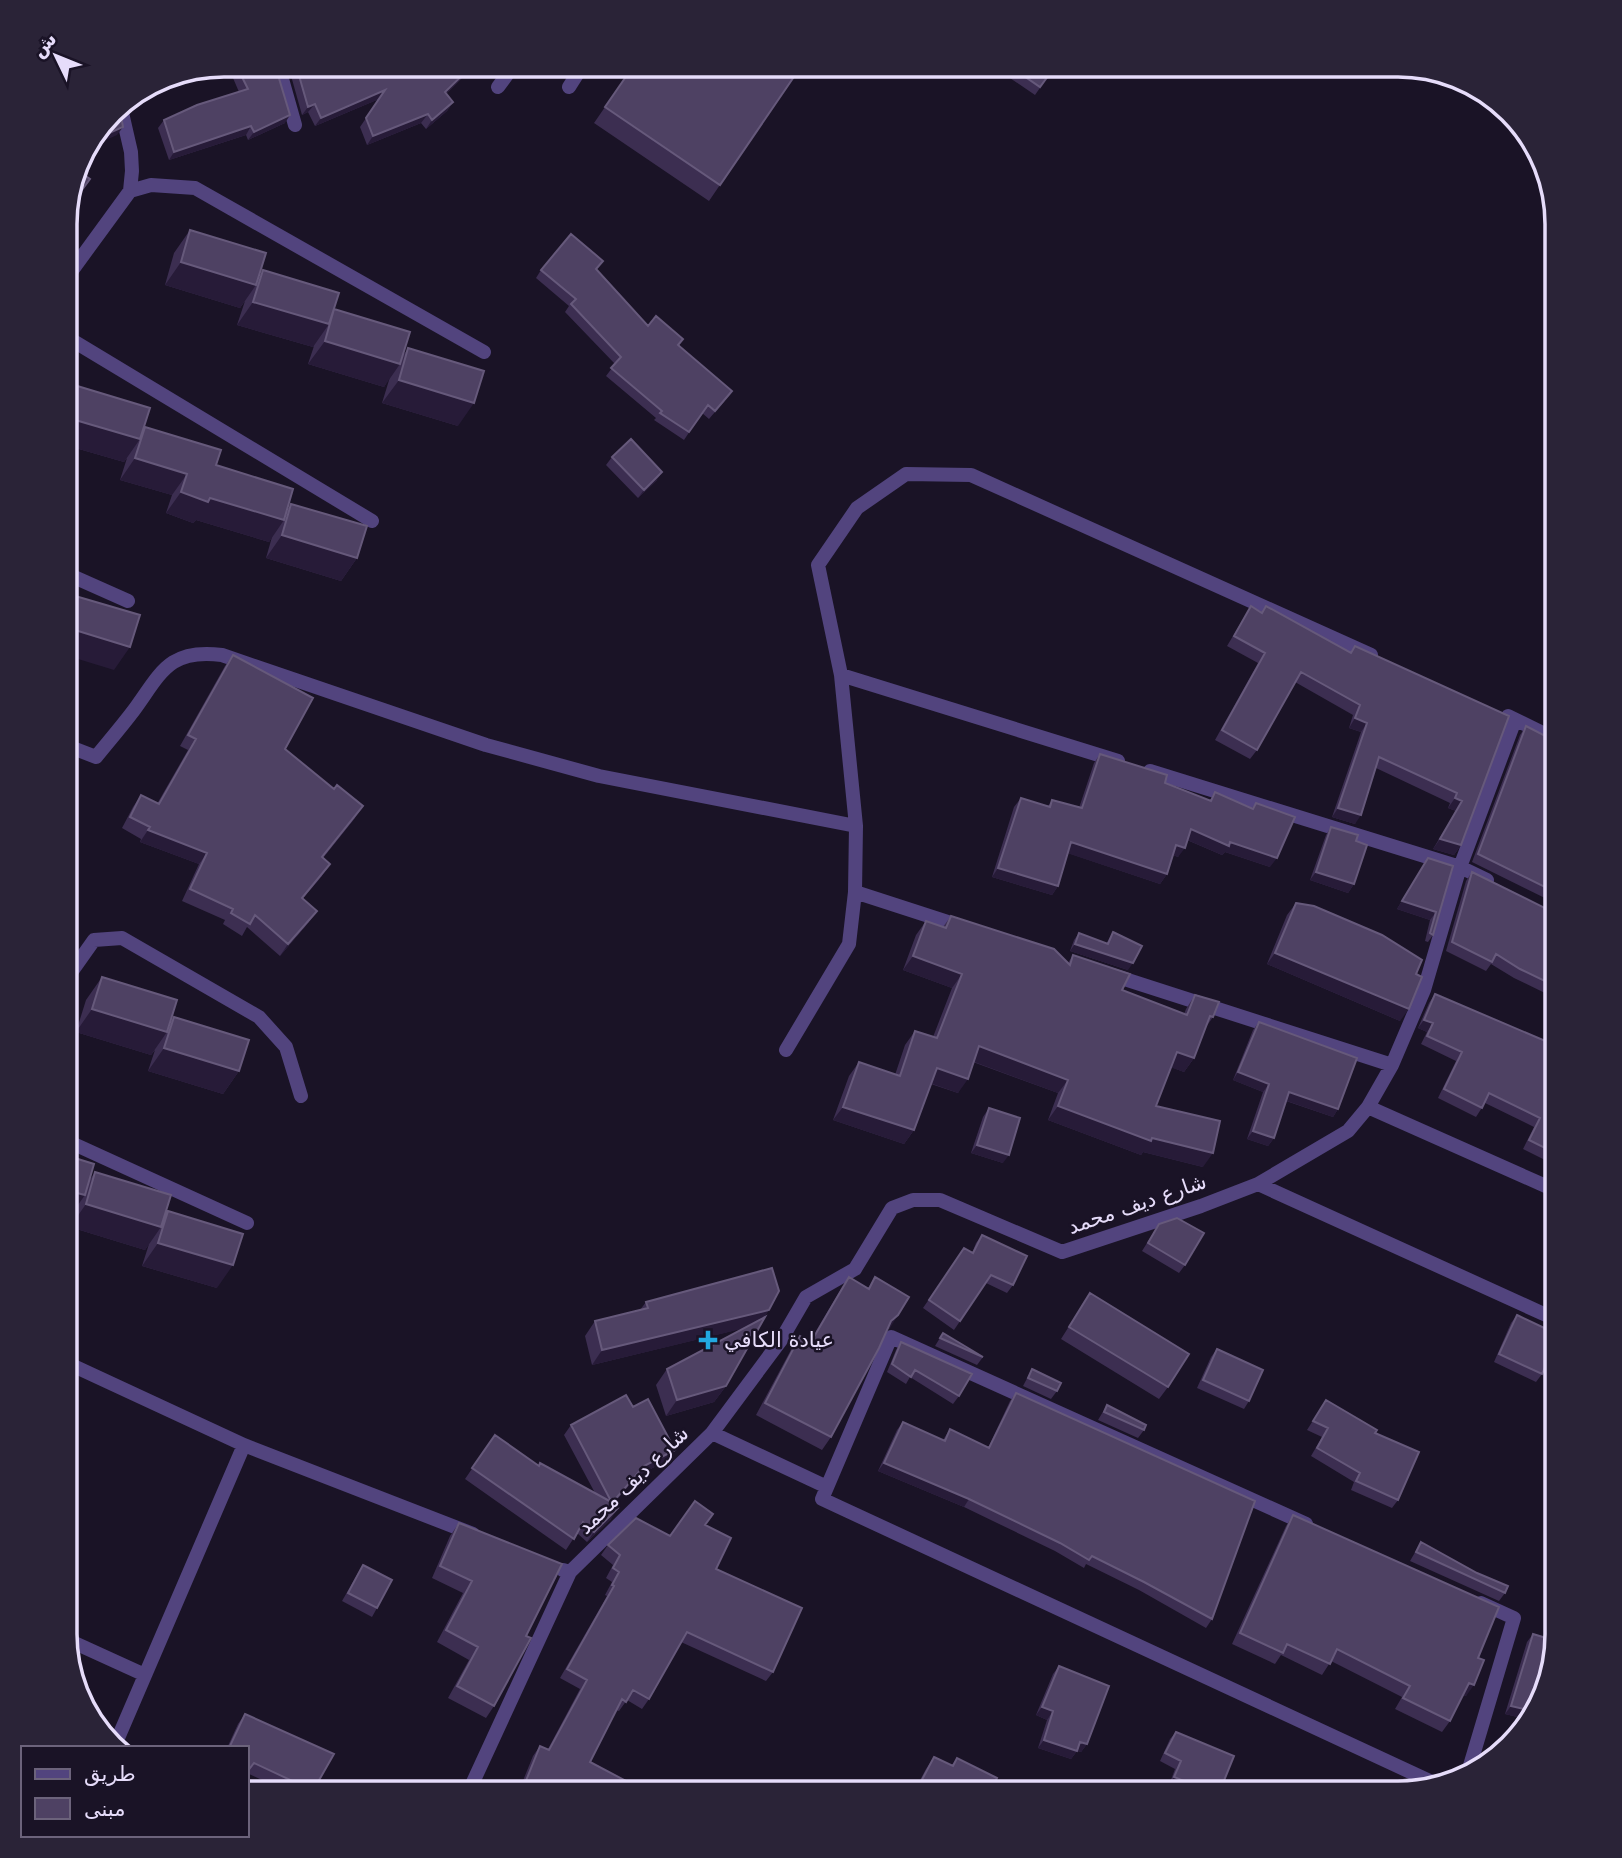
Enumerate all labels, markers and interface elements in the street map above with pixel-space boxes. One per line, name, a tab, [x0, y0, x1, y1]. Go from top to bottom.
north arrow	[21, 21, 91, 91]
text: ش	[27, 27, 61, 62]
street label: شارع ديف محمد	[1065, 1169, 1209, 1239]
place label: عيادة الكافي	[724, 1328, 834, 1352]
marker: عيادة الكافي	[698, 1330, 718, 1350]
street label: شارع ديف محمد	[573, 1421, 693, 1539]
legend	[21, 1746, 248, 1837]
text: طريق	[84, 1762, 136, 1786]
text: مبنى	[84, 1797, 125, 1821]

